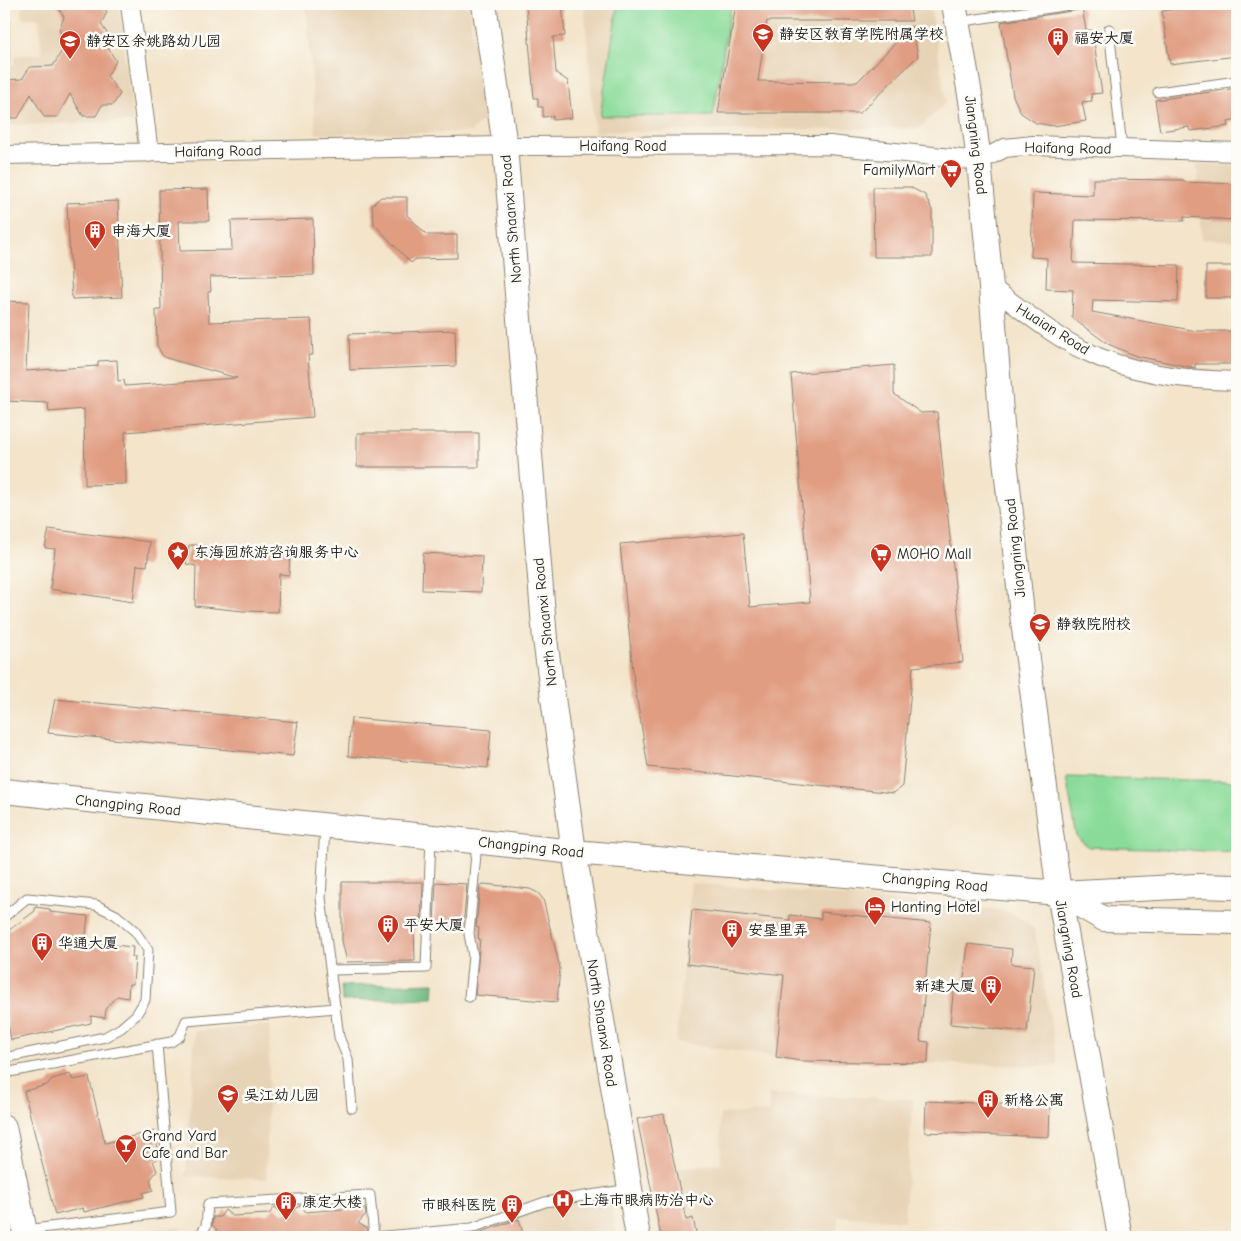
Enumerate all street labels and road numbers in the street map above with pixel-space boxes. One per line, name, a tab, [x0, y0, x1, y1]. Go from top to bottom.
street label: Jiangning Road	[961, 94, 991, 196]
street label: Haifang Road	[579, 137, 667, 155]
street label: Haifang Road	[1024, 138, 1112, 158]
street label: Haifang Road	[174, 141, 262, 161]
street label: North Shaanxi Road	[496, 154, 526, 284]
street label: Huaian Road	[1013, 299, 1093, 359]
street label: Jiangning Road	[1001, 498, 1029, 598]
street label: North Shaanxi Road	[529, 557, 561, 687]
street label: Changping Road	[74, 790, 182, 820]
street label: Changping Road	[477, 832, 585, 862]
street label: Changping Road	[881, 868, 989, 896]
street label: Jiangning Road	[1051, 898, 1087, 1000]
street label: North Shaanxi Road	[583, 958, 621, 1088]

